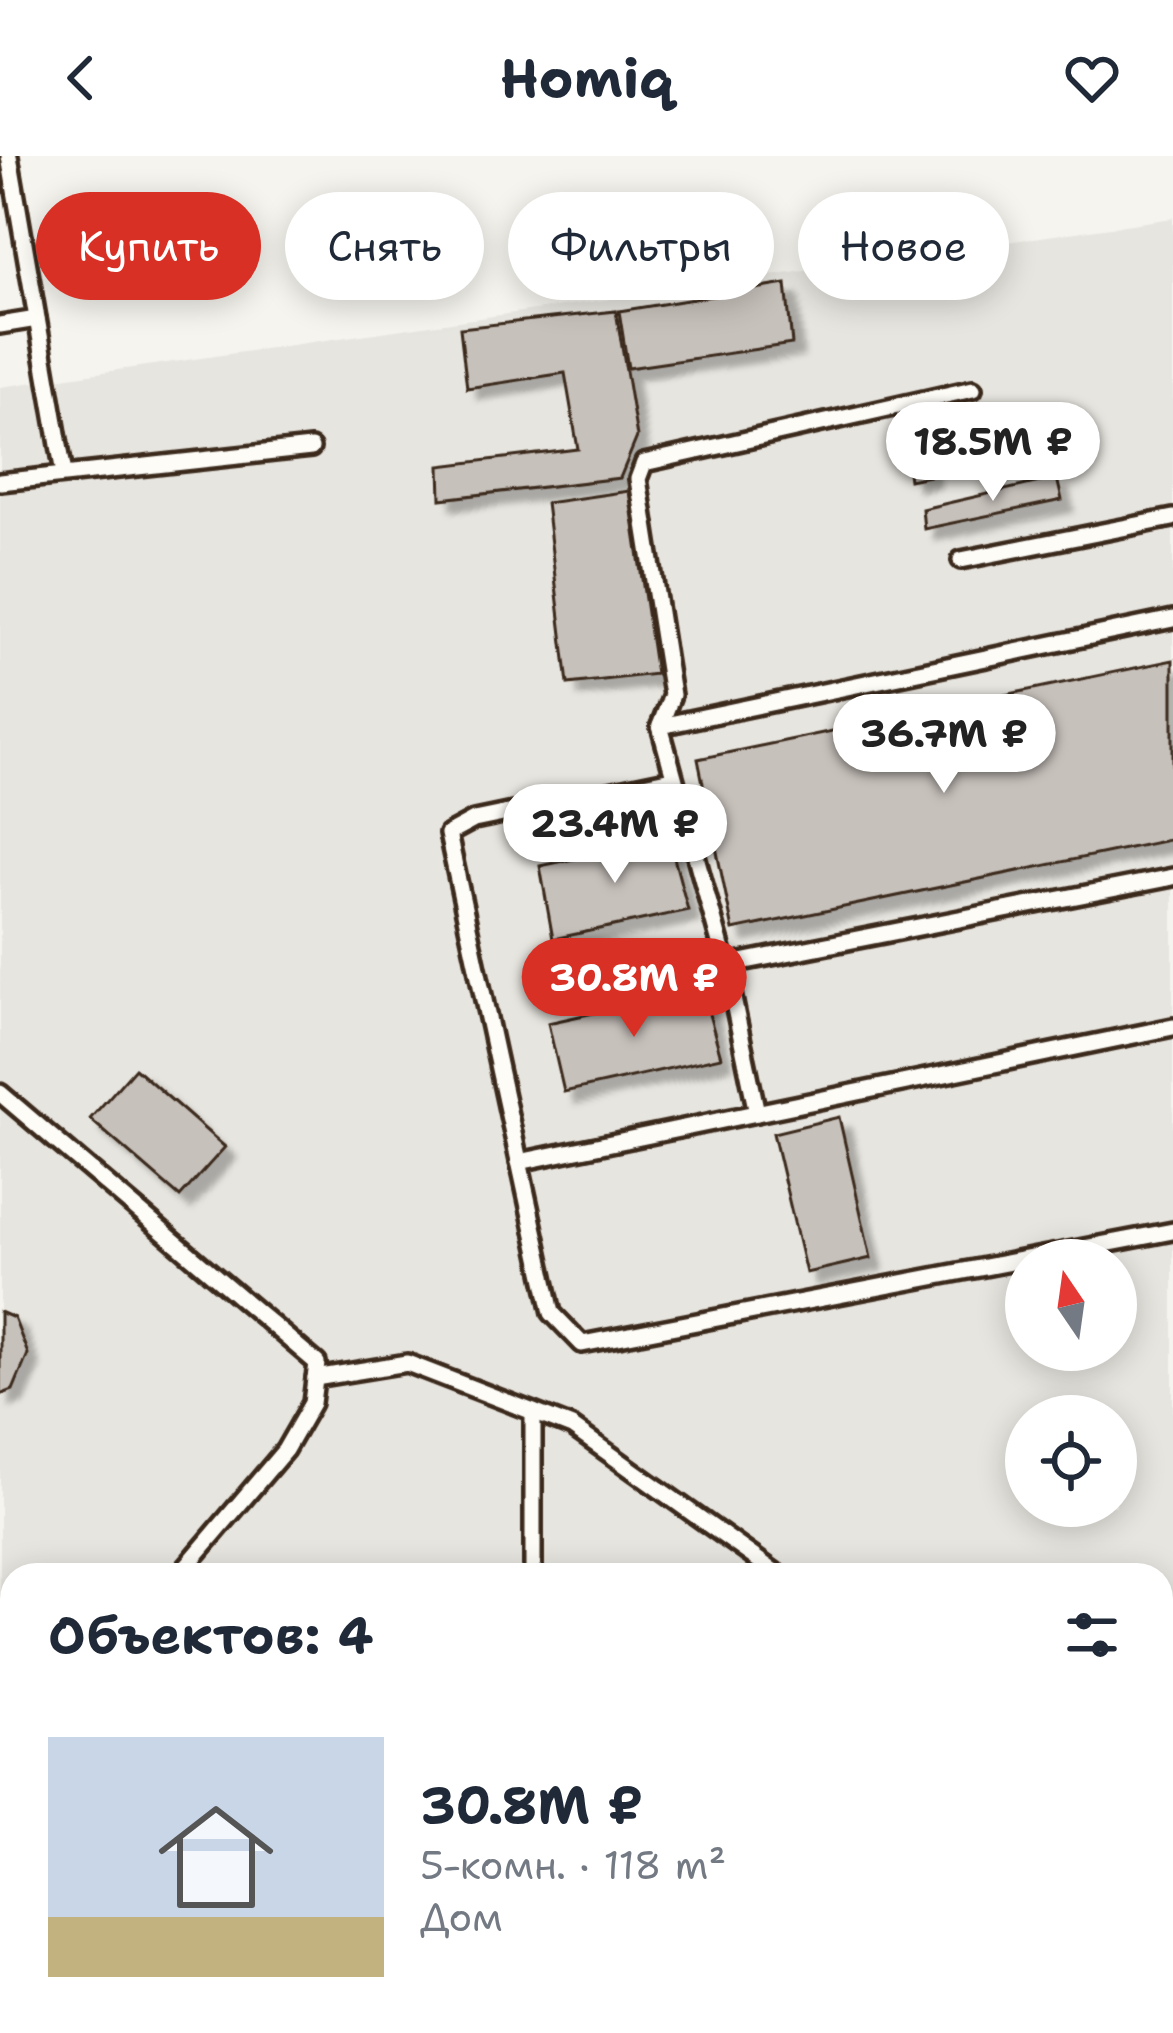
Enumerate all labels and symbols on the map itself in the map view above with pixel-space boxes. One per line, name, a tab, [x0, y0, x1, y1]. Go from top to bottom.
pin: 18.5M ₽	[882, 402, 1104, 504]
pin: 36.7M ₽	[833, 694, 1055, 796]
pin: 23.4M ₽	[504, 784, 726, 886]
pin: 30.8M ₽	[523, 938, 745, 1040]
north arrow	[1005, 1239, 1137, 1371]

